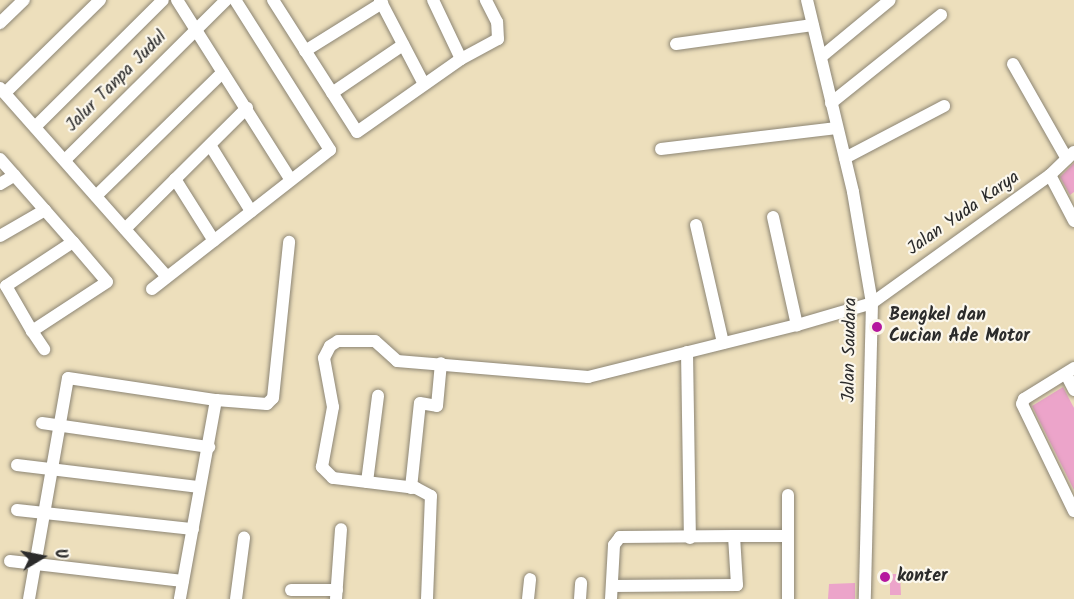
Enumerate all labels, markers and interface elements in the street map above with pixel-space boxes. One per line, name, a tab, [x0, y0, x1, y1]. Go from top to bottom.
street label: Jalur Tanpa Judul	[62, 27, 172, 137]
street label: Jalan Yuda Karya	[904, 167, 1024, 261]
street label: Jalan Saudara	[839, 297, 863, 403]
place label: Bengkel dan Cucian Ade Motor	[889, 306, 1030, 348]
marker: Bengkel dan Cucian Ade Motor	[870, 320, 884, 334]
north arrow	[12, 527, 72, 587]
text: U	[47, 547, 73, 561]
place label: konter	[897, 566, 947, 588]
marker: konter	[878, 570, 892, 584]

